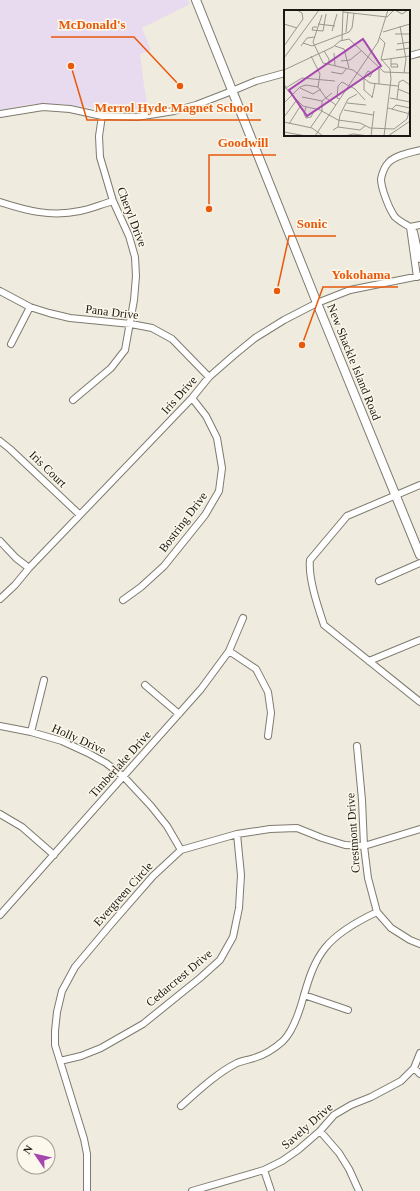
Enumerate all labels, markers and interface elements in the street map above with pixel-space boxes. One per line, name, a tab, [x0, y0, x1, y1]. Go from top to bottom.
inset map	[284, 10, 410, 136]
callout: McDonald's	[51, 12, 134, 37]
text: McDonald's	[58, 17, 126, 32]
callout: Merrol Hyde Magnet School	[87, 95, 261, 120]
text: Merrol Hyde Magnet School	[95, 100, 254, 115]
callout: Goodwill	[209, 130, 276, 155]
text: Goodwill	[218, 135, 269, 150]
street label: Cheryl Drive	[114, 185, 150, 249]
callout: Sonic	[289, 211, 336, 236]
text: Sonic	[297, 216, 327, 231]
callout: Yokohama	[323, 262, 398, 287]
text: Yokohama	[331, 267, 391, 282]
street label: Pana Drive	[85, 302, 139, 322]
street label: New Shackle Island Road	[324, 302, 384, 422]
street label: Iris Drive	[158, 373, 200, 417]
street label: Iris Court	[26, 448, 70, 491]
street label: Bostring Drive	[156, 489, 210, 555]
street label: Holly Drive	[50, 721, 108, 757]
street label: Timberlake Drive	[86, 728, 154, 800]
street label: Crestmont Drive	[343, 792, 363, 874]
street label: Evergreen Circle	[91, 859, 155, 929]
street label: Cedarcrest Drive	[143, 946, 215, 1010]
street label: Savely Drive	[279, 1100, 335, 1152]
north arrow	[16, 1135, 56, 1175]
text: N	[21, 1143, 35, 1156]

